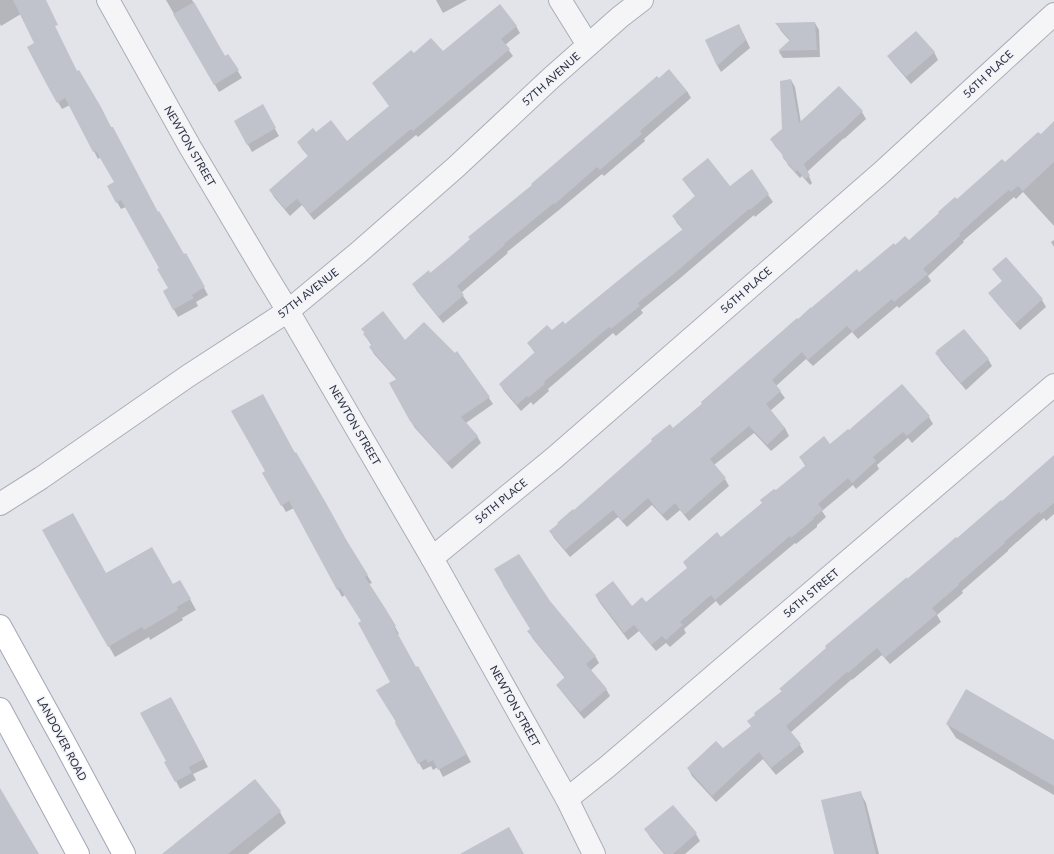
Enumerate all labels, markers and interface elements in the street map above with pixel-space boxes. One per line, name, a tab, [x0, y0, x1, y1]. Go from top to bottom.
street label: 56TH PLACE	[960, 47, 1015, 100]
street label: 57TH AVENUE	[519, 49, 582, 108]
street label: NEWTON STREET	[162, 103, 219, 189]
street label: 56TH PLACE	[717, 264, 774, 315]
street label: 57TH AVENUE	[275, 265, 341, 320]
street label: NEWTON STREET	[327, 382, 384, 468]
street label: 56TH PLACE	[472, 476, 530, 526]
street label: 56TH STREET	[780, 565, 842, 620]
street label: NEWTON STREET	[488, 663, 543, 749]
street label: LANDOVER ROAD	[35, 695, 90, 783]

